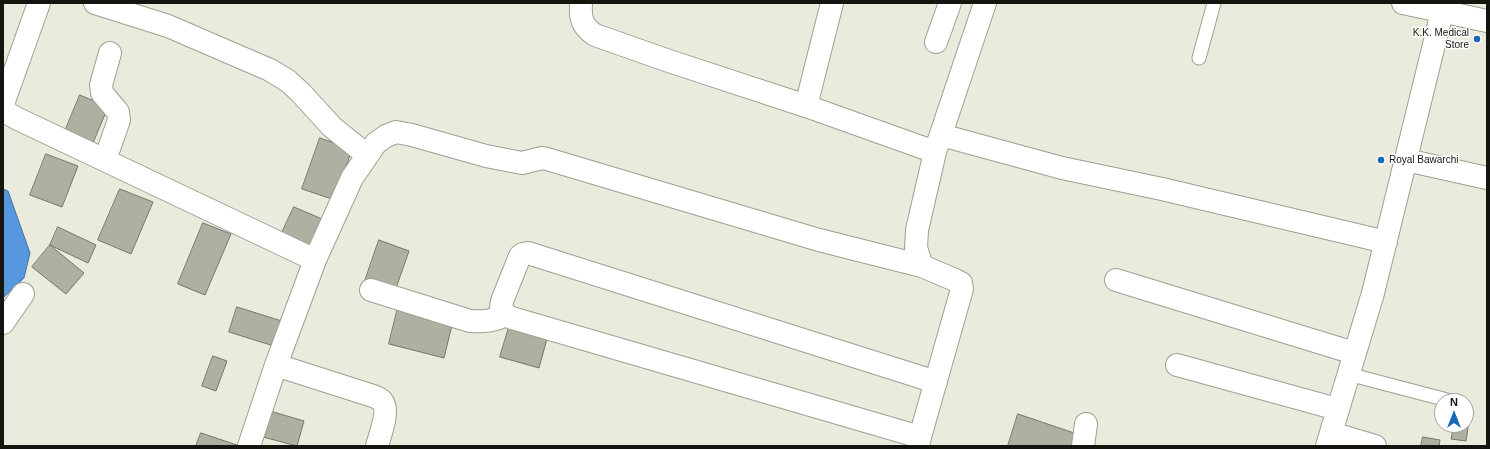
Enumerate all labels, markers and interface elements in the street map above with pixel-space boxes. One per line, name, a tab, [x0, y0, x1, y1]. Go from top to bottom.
place label: K.K. Medical Store	[1413, 27, 1469, 50]
marker: K.K. Medical Store	[1472, 34, 1482, 44]
place label: Royal Bawarchi	[1389, 154, 1458, 166]
marker: Royal Bawarchi	[1376, 155, 1386, 165]
north arrow	[1434, 393, 1474, 433]
text: N	[1450, 396, 1458, 408]

